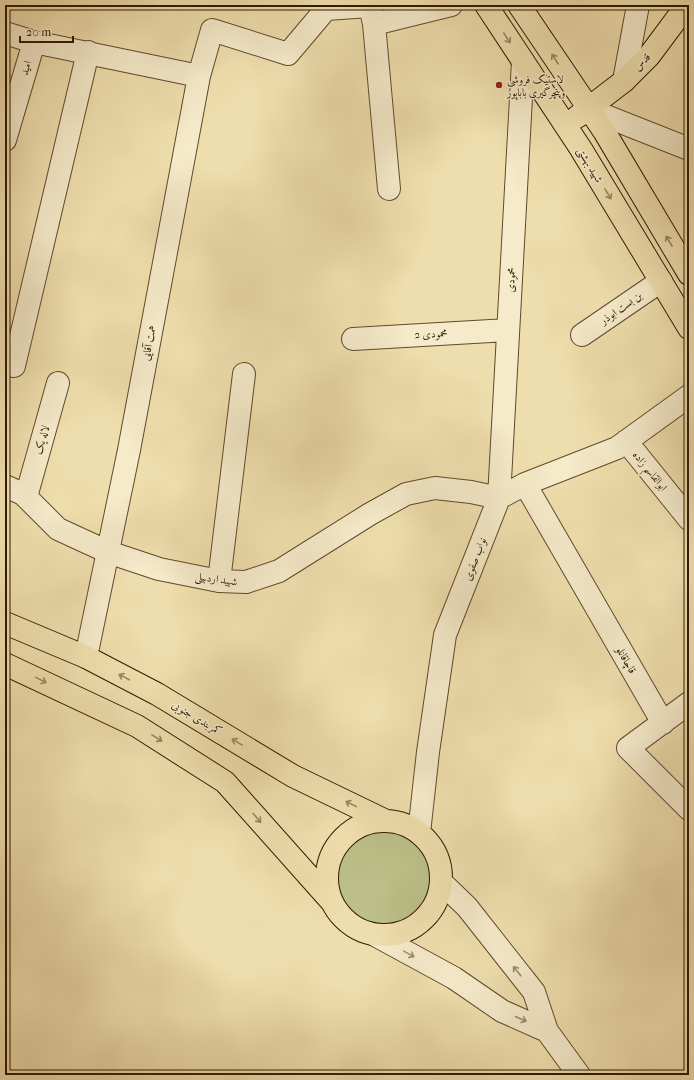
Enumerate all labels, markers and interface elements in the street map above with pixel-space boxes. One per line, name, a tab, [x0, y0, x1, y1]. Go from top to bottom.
scale bar	[20, 18, 73, 44]
text: 20 m	[26, 25, 51, 39]
one-way arrow	[503, 32, 512, 43]
street label: قدس	[631, 50, 653, 74]
one-way arrow	[551, 54, 559, 65]
street label: امید	[18, 59, 34, 77]
place label: لاستیک فروشی وپنچرگیری باباپور	[506, 73, 565, 100]
marker: لاستیک فروشی وپنچرگیری باباپور	[494, 80, 504, 90]
street label: شهید بهشتی	[573, 145, 606, 186]
one-way arrow	[604, 188, 612, 199]
one-way arrow	[664, 235, 672, 247]
street label: محمودی	[504, 267, 518, 293]
street label: بن بست ابوذر	[597, 289, 644, 328]
street label: همت آقایی	[138, 324, 160, 362]
street label: محمودی 2	[414, 327, 448, 341]
street label: لاله یک	[32, 424, 52, 456]
street label: ابوالقاسم زاده	[627, 448, 670, 496]
street label: نواب صفوی	[461, 536, 489, 582]
street label: شهید اردبیلی	[194, 570, 238, 590]
street label: قاچاقانلو	[612, 643, 639, 676]
one-way arrow	[118, 672, 130, 680]
one-way arrow	[34, 677, 46, 684]
street label: کمربندی جنوبی	[169, 698, 224, 739]
one-way arrow	[151, 734, 162, 743]
one-way arrow	[231, 737, 243, 745]
one-way arrow	[345, 800, 357, 807]
one-way arrow	[253, 813, 262, 824]
one-way arrow	[403, 950, 415, 958]
one-way arrow	[513, 966, 522, 977]
one-way arrow	[514, 1016, 526, 1023]

